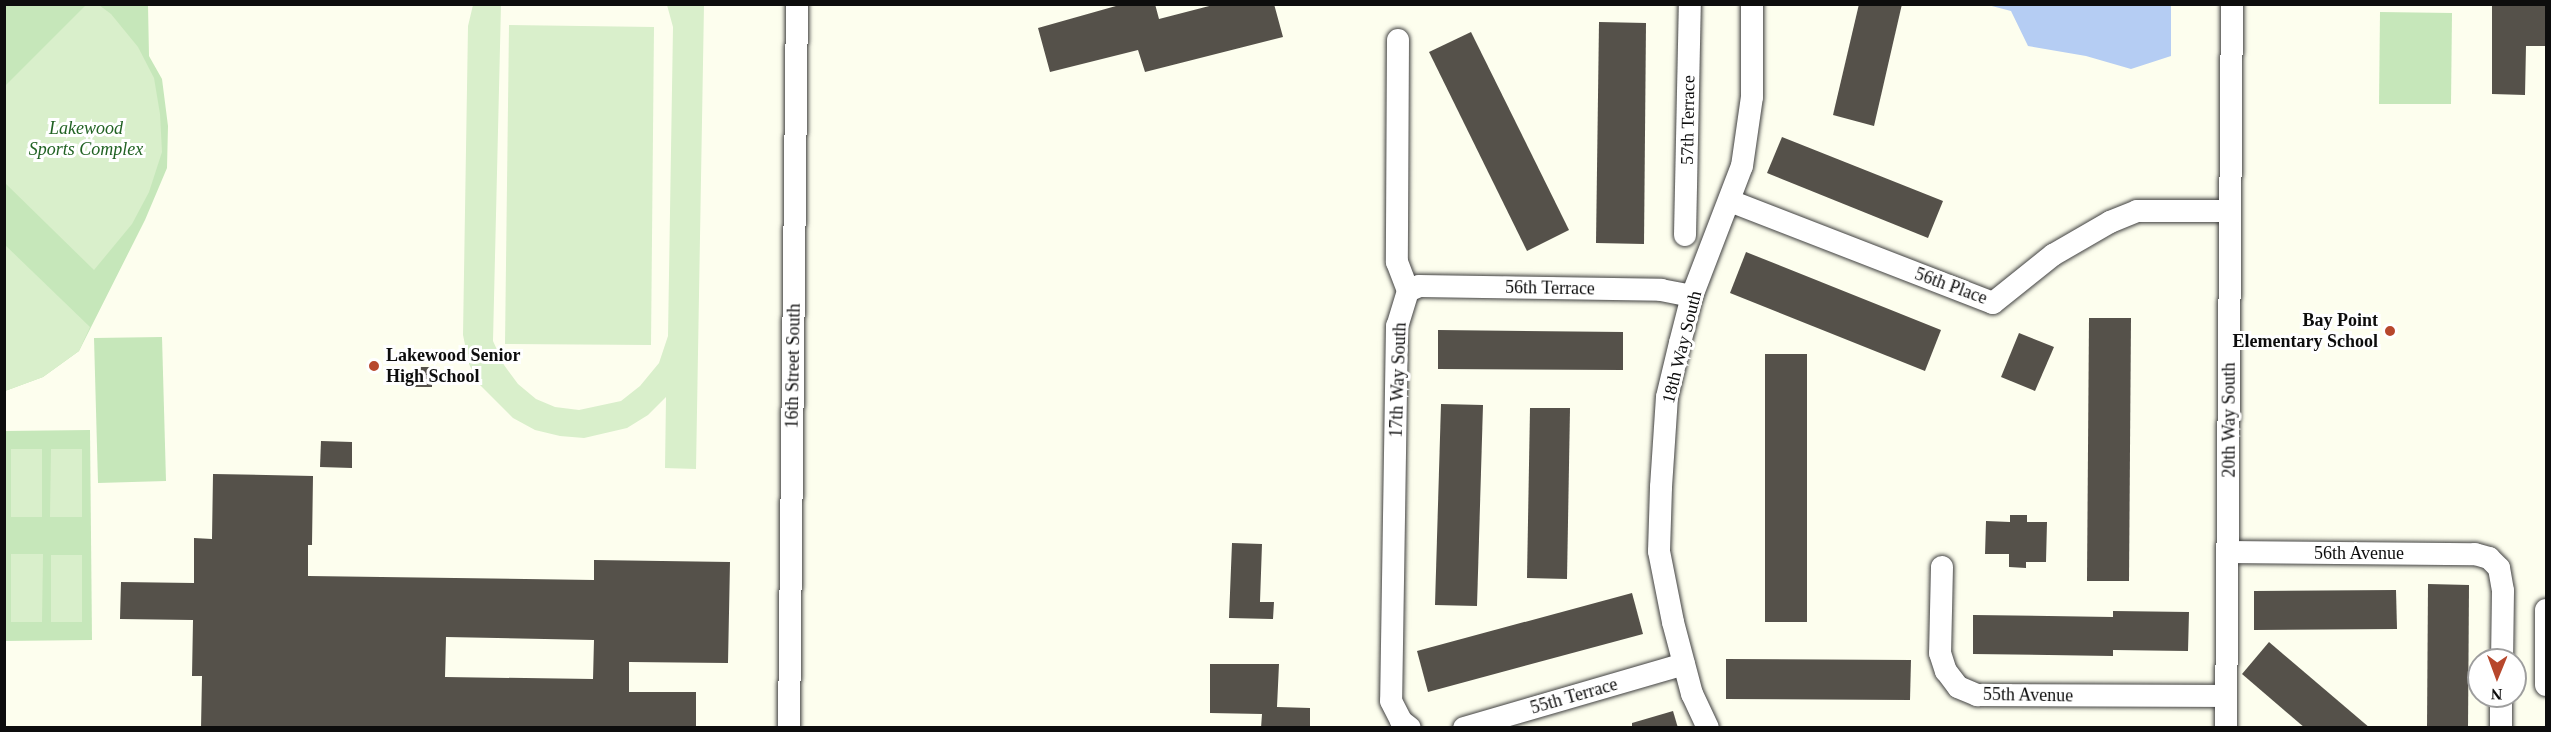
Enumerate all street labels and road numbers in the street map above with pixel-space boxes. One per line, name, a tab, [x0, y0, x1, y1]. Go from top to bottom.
street label: 57th Terrace	[1676, 75, 1700, 165]
street label: 56th Place	[1912, 263, 1990, 309]
street label: 56th Terrace	[1505, 276, 1595, 300]
street label: 18th Way South	[1658, 288, 1706, 406]
street label: 16th Street South	[781, 303, 805, 429]
street label: 17th Way South	[1385, 322, 1411, 438]
street label: 20th Way South	[2218, 362, 2240, 478]
street label: 56th Avenue	[2313, 542, 2405, 564]
street label: 55th Terrace	[1528, 673, 1620, 719]
street label: 55th Avenue	[1982, 683, 2074, 707]

